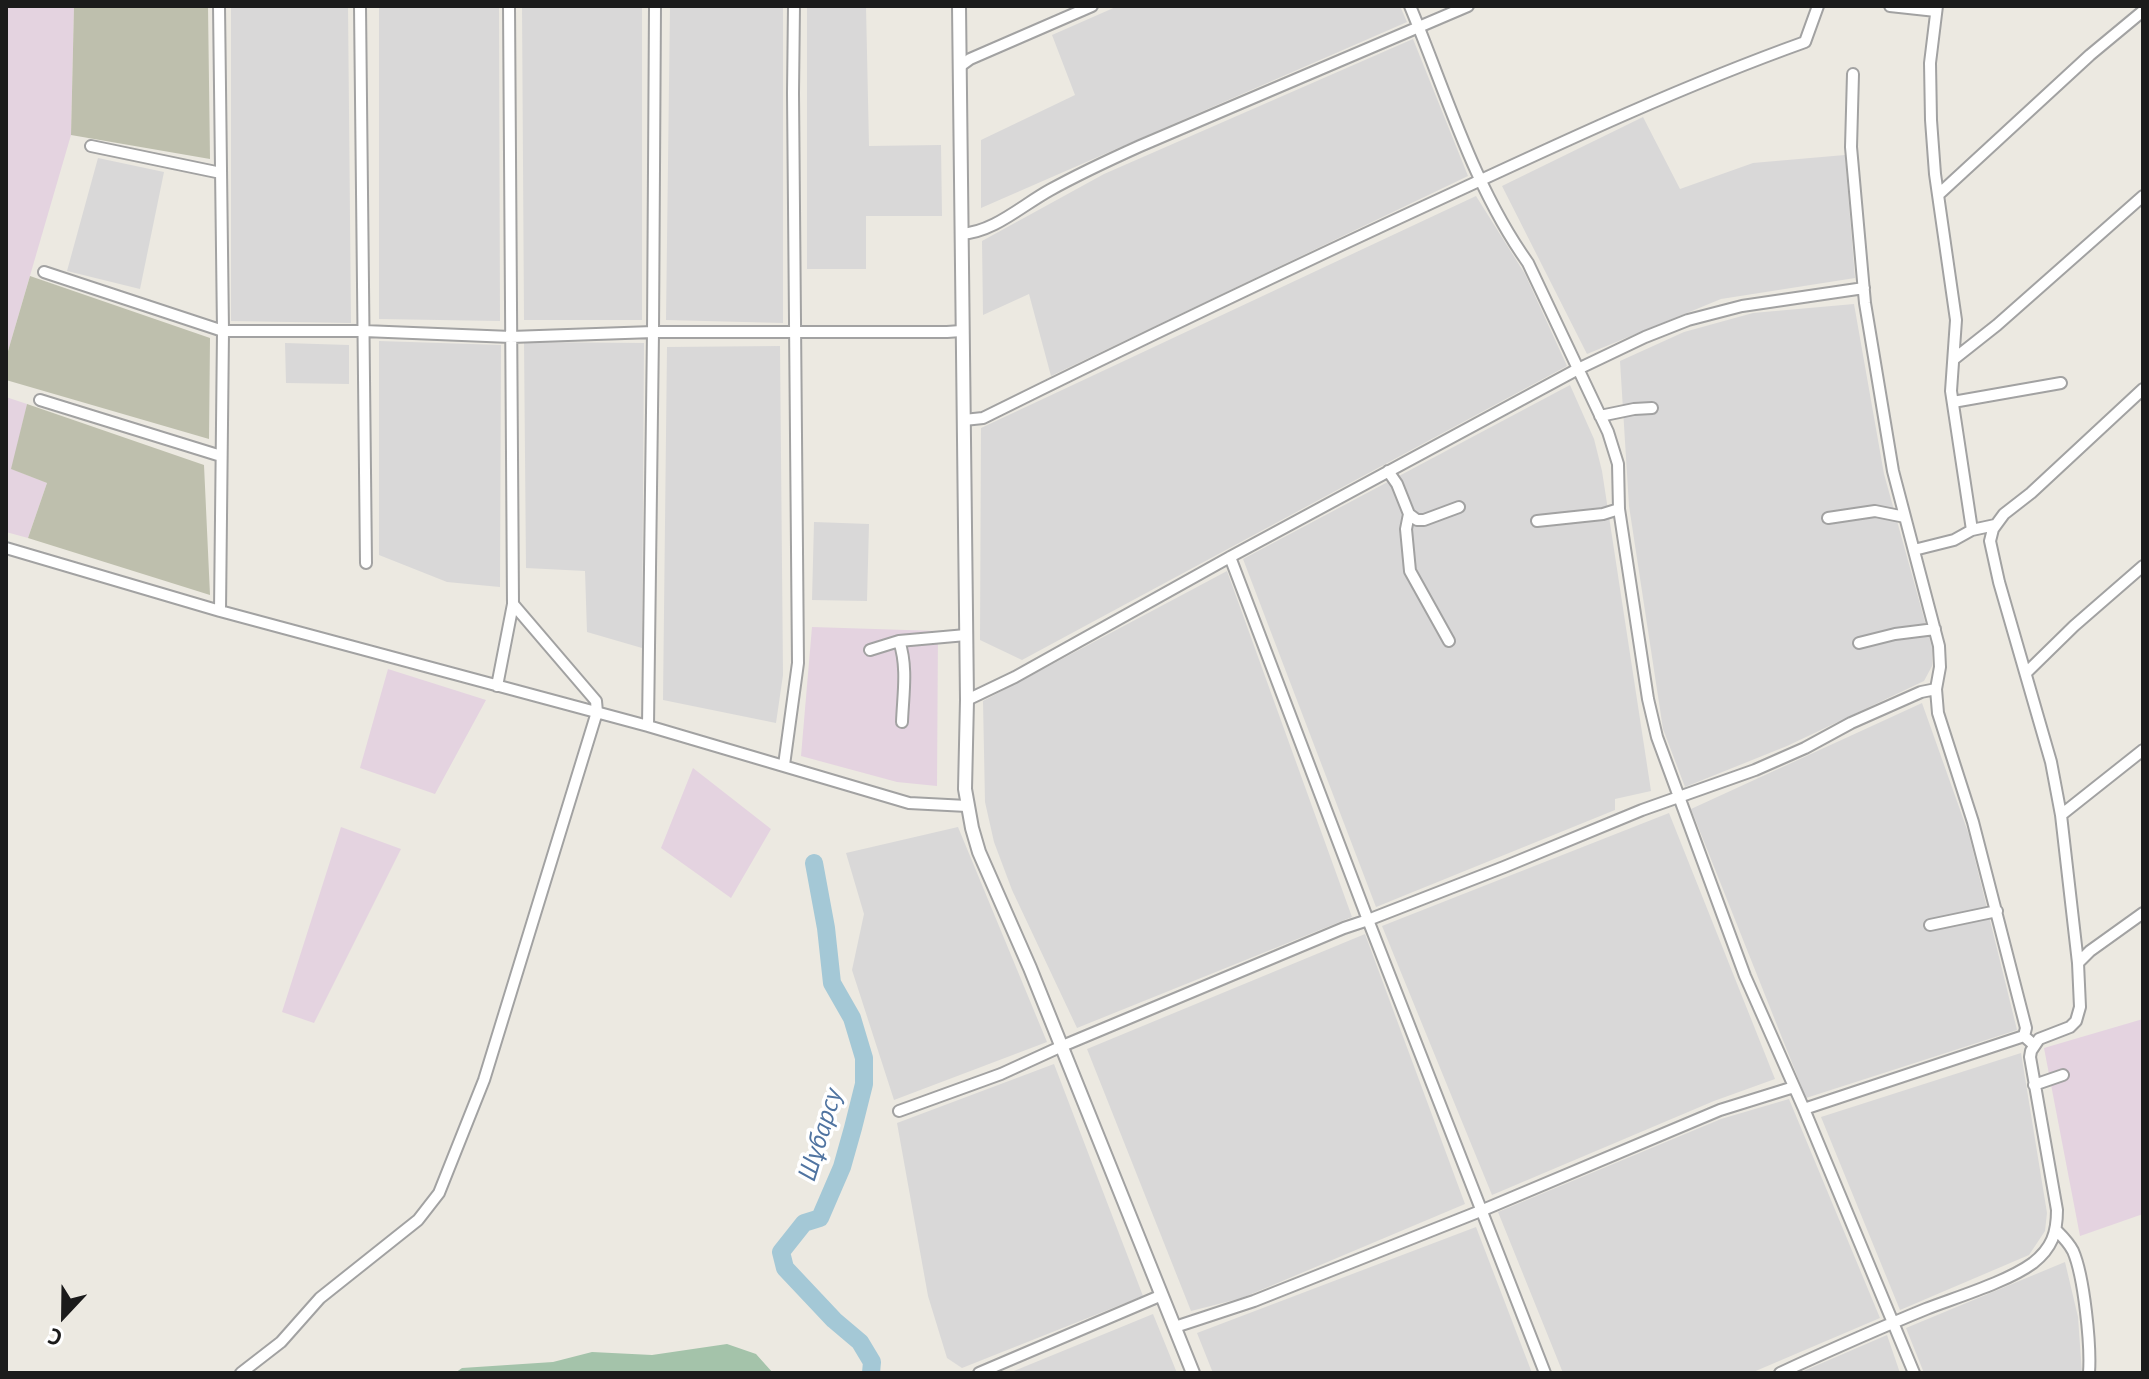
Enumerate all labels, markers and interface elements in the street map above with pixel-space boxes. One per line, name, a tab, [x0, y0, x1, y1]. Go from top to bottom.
water label: Шұбарсу	[792, 1085, 850, 1185]
north arrow	[24, 1275, 104, 1355]
text: С	[44, 1322, 66, 1353]

